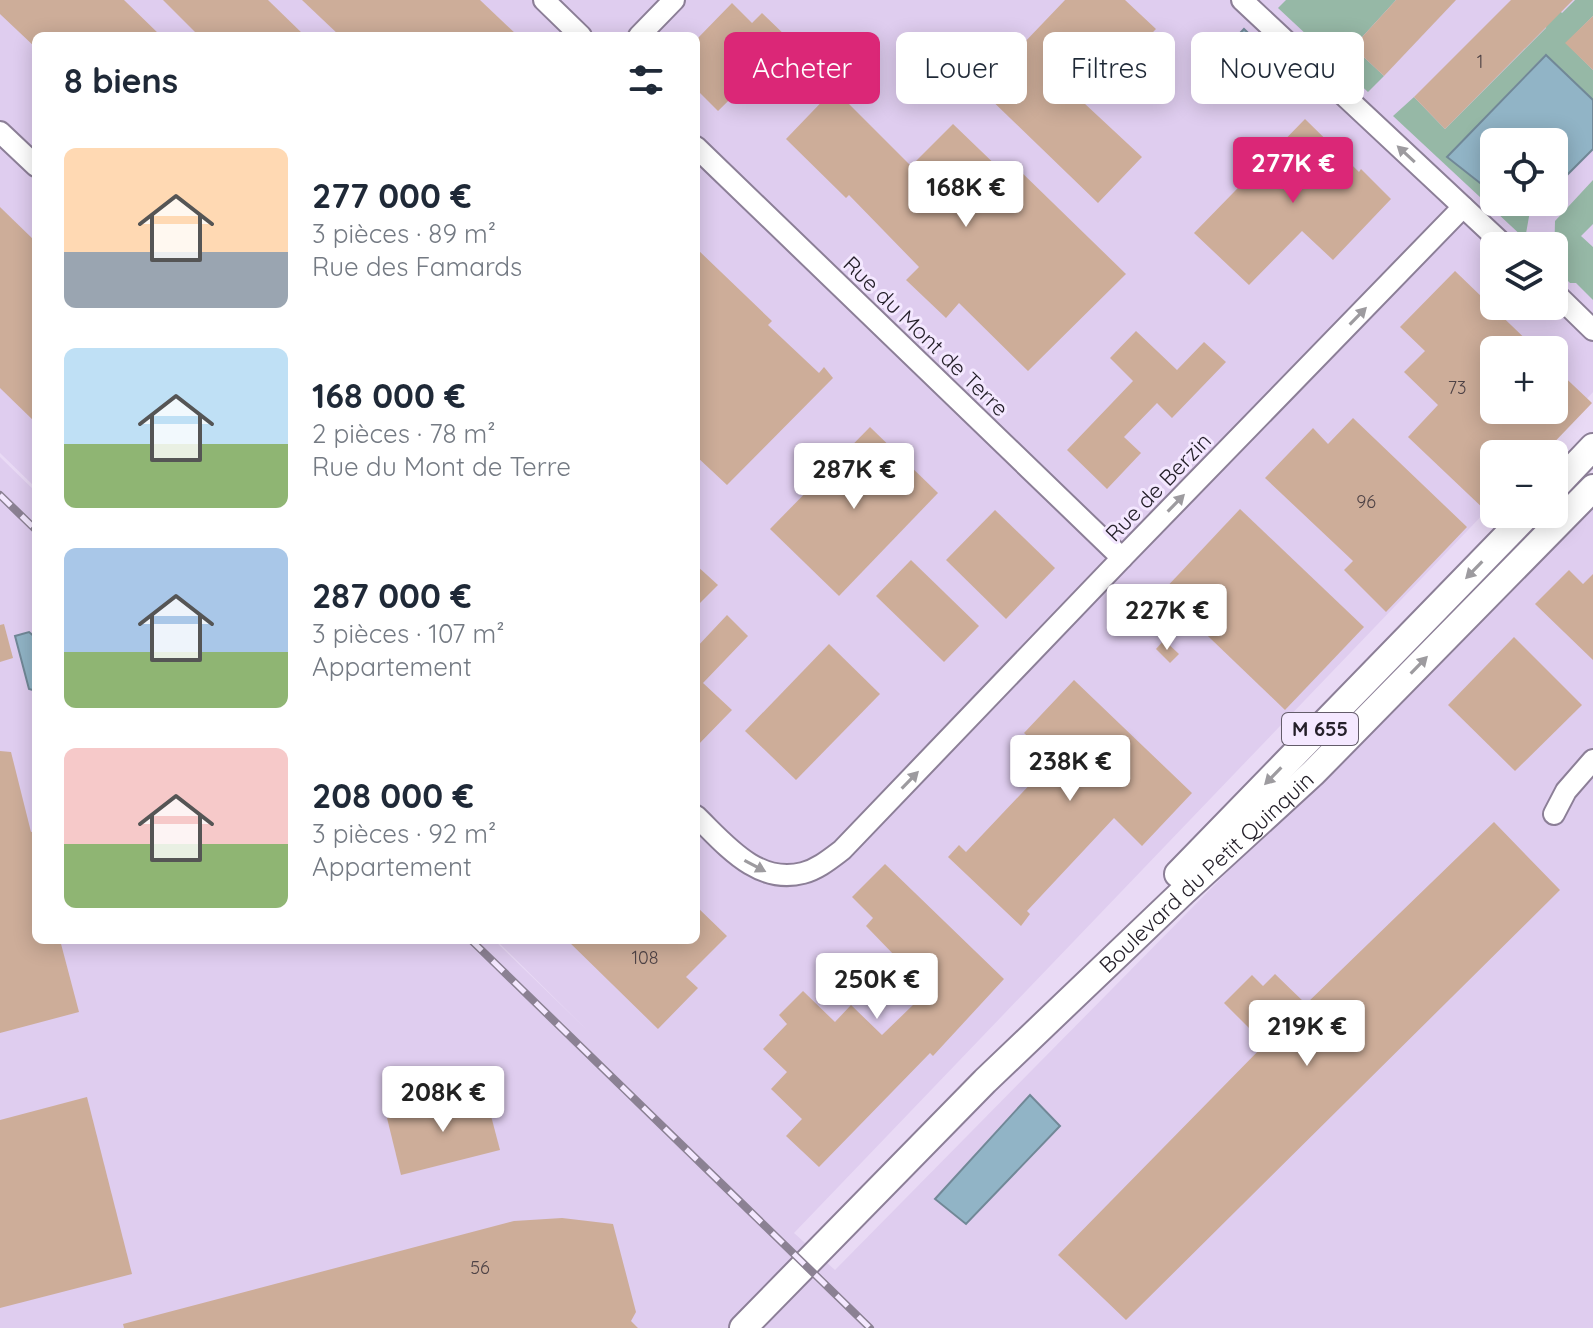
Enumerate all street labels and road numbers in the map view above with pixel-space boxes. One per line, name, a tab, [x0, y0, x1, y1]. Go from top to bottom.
street label: Rue du Mont de Terre	[837, 250, 1015, 422]
street label: Rue de Berzin	[1099, 427, 1217, 547]
road number: M 655	[1282, 713, 1358, 745]
street label: Boulevard du Petit Quinquin	[1093, 765, 1319, 979]

